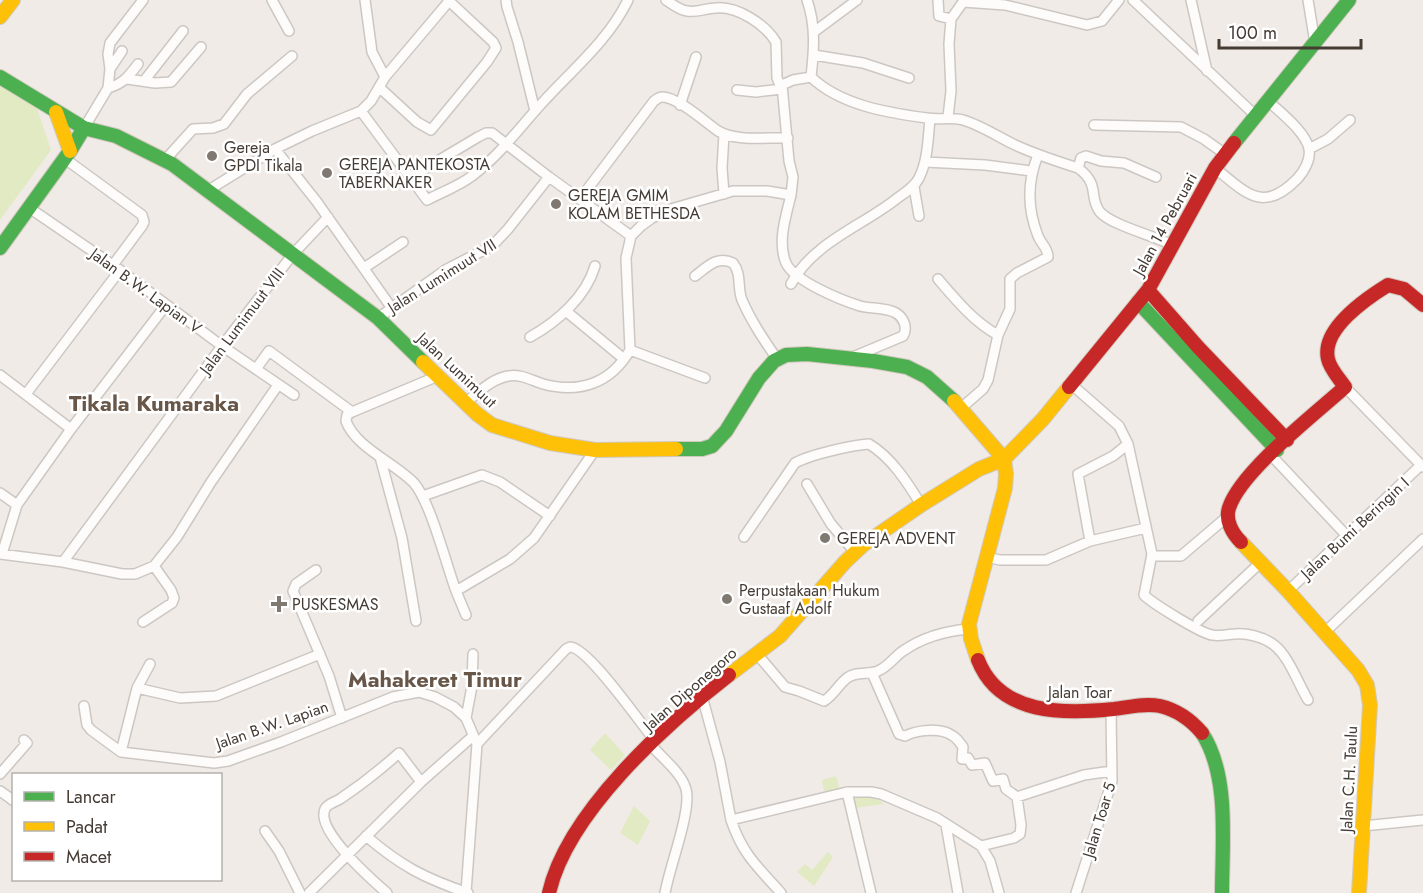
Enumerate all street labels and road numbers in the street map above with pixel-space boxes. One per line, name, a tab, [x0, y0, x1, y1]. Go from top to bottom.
street label: Jalan 14 Pebruari	[1126, 168, 1203, 281]
street label: Jalan Lumimuut VII	[381, 233, 501, 320]
street label: Jalan B.W. Lapian V	[84, 241, 207, 340]
street label: Jalan Lumimuut VIII	[193, 263, 290, 381]
street label: Jalan Lumimuut	[411, 326, 502, 413]
street label: Jalan Bumi Beringin I	[1294, 472, 1414, 586]
street label: Jalan Diponegoro	[637, 642, 742, 738]
street label: Jalan Toar	[1046, 681, 1112, 704]
street label: Jalan B.W. Lapian	[211, 695, 331, 756]
street label: Jalan C.H. Taulu	[1335, 725, 1363, 835]
street label: Jalan Toar 5	[1076, 779, 1121, 862]

